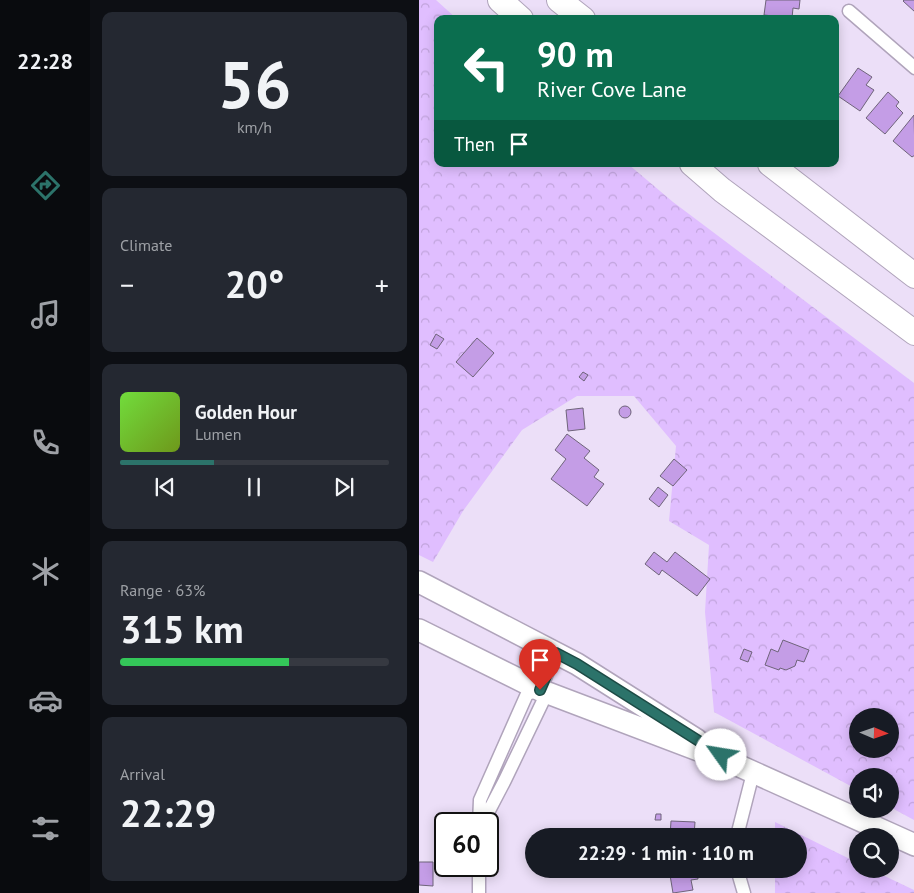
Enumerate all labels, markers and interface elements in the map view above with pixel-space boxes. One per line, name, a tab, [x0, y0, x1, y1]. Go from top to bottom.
text: 90 m	[537, 31, 614, 77]
icon: left	[454, 35, 519, 100]
text: 56	[218, 42, 291, 126]
text: 22:28	[17, 47, 73, 75]
text: River Cove Lane	[537, 75, 687, 103]
text: km/h	[237, 117, 272, 137]
icon: arrive	[505, 130, 533, 158]
text: Then	[454, 132, 495, 156]
icon: directions	[28, 168, 63, 203]
text: Climate	[120, 235, 172, 255]
text: 20°	[225, 259, 284, 308]
text: −	[120, 266, 134, 303]
text: +	[375, 266, 389, 303]
icon: music	[28, 297, 63, 332]
text: Golden Hour	[195, 400, 297, 424]
text: Lumen	[195, 424, 241, 444]
icon: phone	[28, 425, 63, 460]
icon: previous	[151, 473, 179, 501]
icon: pause	[240, 473, 268, 501]
icon: next	[330, 473, 358, 501]
icon: climate	[28, 554, 63, 589]
text: Range · 63%	[120, 580, 205, 600]
text: 315 km	[120, 604, 244, 653]
pin	[519, 639, 561, 690]
icon: arrive	[526, 646, 554, 674]
icon: car	[28, 683, 63, 718]
north arrow	[849, 708, 899, 758]
map controls	[849, 708, 899, 878]
position arrow	[694, 728, 746, 780]
text: Arrival	[120, 764, 165, 784]
button: sound	[849, 768, 899, 818]
text: 22:29	[120, 788, 216, 837]
icon: filters	[28, 811, 63, 846]
speed limit sign: 60	[434, 812, 499, 877]
button: search	[849, 828, 899, 878]
text: 22:29 · 1 min · 110 m	[578, 841, 754, 865]

